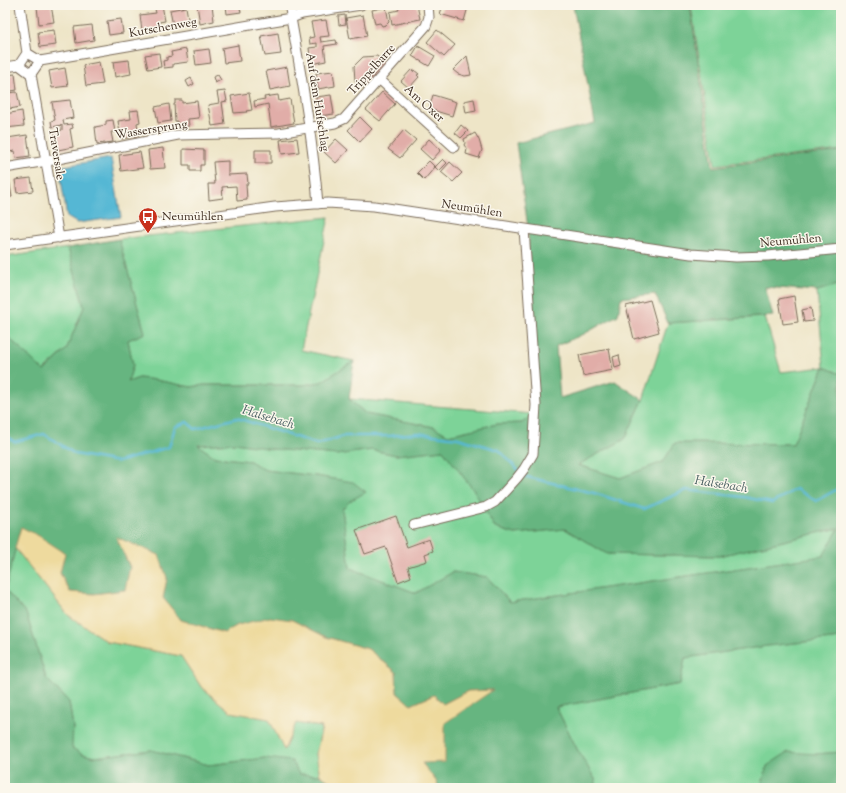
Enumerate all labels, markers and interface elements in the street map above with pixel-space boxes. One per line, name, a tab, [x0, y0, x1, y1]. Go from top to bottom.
street label: Kutschenweg	[128, 13, 199, 43]
street label: Trippelbarre	[344, 40, 400, 100]
street label: Auf dem Hufschlag	[300, 51, 334, 153]
street label: Am Oxer	[400, 81, 449, 127]
street label: Wassersprung	[113, 115, 189, 145]
street label: Traversale	[43, 127, 69, 182]
street label: Neumühlen	[440, 195, 504, 223]
bus stop icon: Neumühlen	[137, 206, 159, 234]
place label: Neumühlen	[162, 208, 224, 226]
street label: Neumühlen	[760, 229, 822, 253]
water label: Halsebach	[240, 402, 297, 435]
water label: Halsebach	[693, 472, 750, 498]

